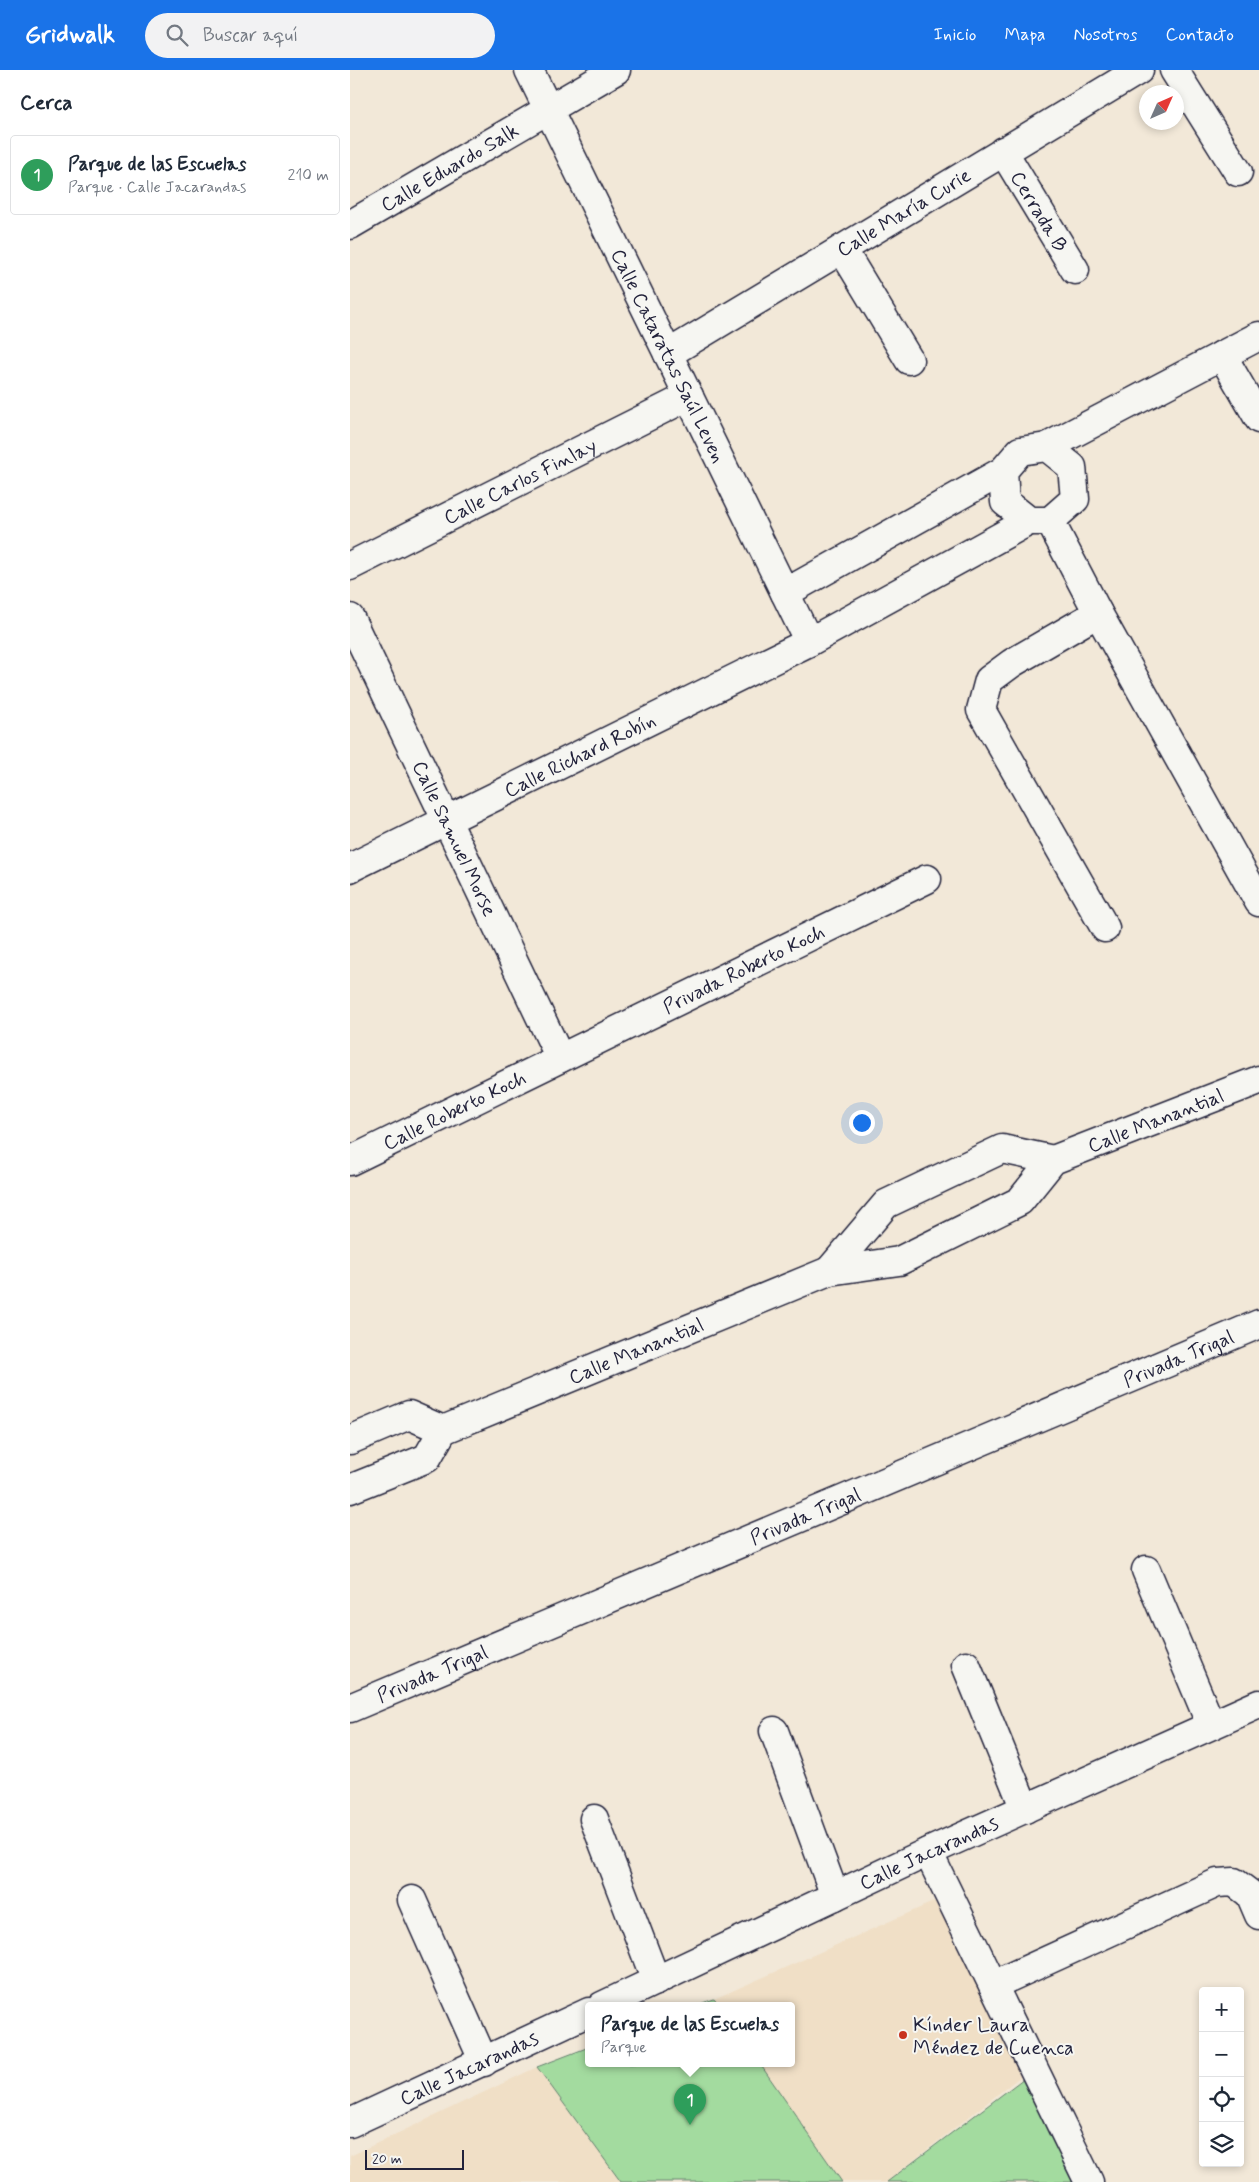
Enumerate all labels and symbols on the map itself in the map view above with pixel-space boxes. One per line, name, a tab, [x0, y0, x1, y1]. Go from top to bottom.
north arrow	[1139, 85, 1184, 130]
street label: Calle Eduardo Salk	[376, 118, 524, 219]
street label: Calle María Curie	[832, 162, 976, 264]
street label: Cerrada B	[1003, 166, 1073, 257]
street label: Calle Cataratas Saúl Leven	[604, 245, 731, 468]
street label: Calle Carlos Finlay	[440, 433, 602, 532]
street label: Calle Richard Robín	[500, 708, 661, 805]
street label: Calle Samuel Morse	[405, 757, 502, 921]
street label: Privada Roberto Koch	[659, 919, 830, 1021]
street label: Calle Roberto Koch	[379, 1065, 531, 1158]
street label: Calle Manantial	[1084, 1083, 1228, 1160]
your location	[849, 1110, 875, 1136]
street label: Calle Manantial	[565, 1312, 708, 1392]
street label: Privada Trigal	[1119, 1324, 1238, 1395]
street label: Privada Trigal	[746, 1482, 865, 1552]
street label: Privada Trigal	[373, 1639, 492, 1710]
street label: Calle Jacarandas	[855, 1810, 1003, 1897]
place label: Kínder Laura Méndez de Cuenca	[913, 2012, 1074, 2062]
street label: Calle Jacarandas	[396, 2025, 543, 2113]
marker: Kínder Laura Méndez de Cuenca	[897, 2029, 909, 2041]
pin: 1	[674, 2084, 706, 2125]
scale bar	[365, 2147, 464, 2170]

